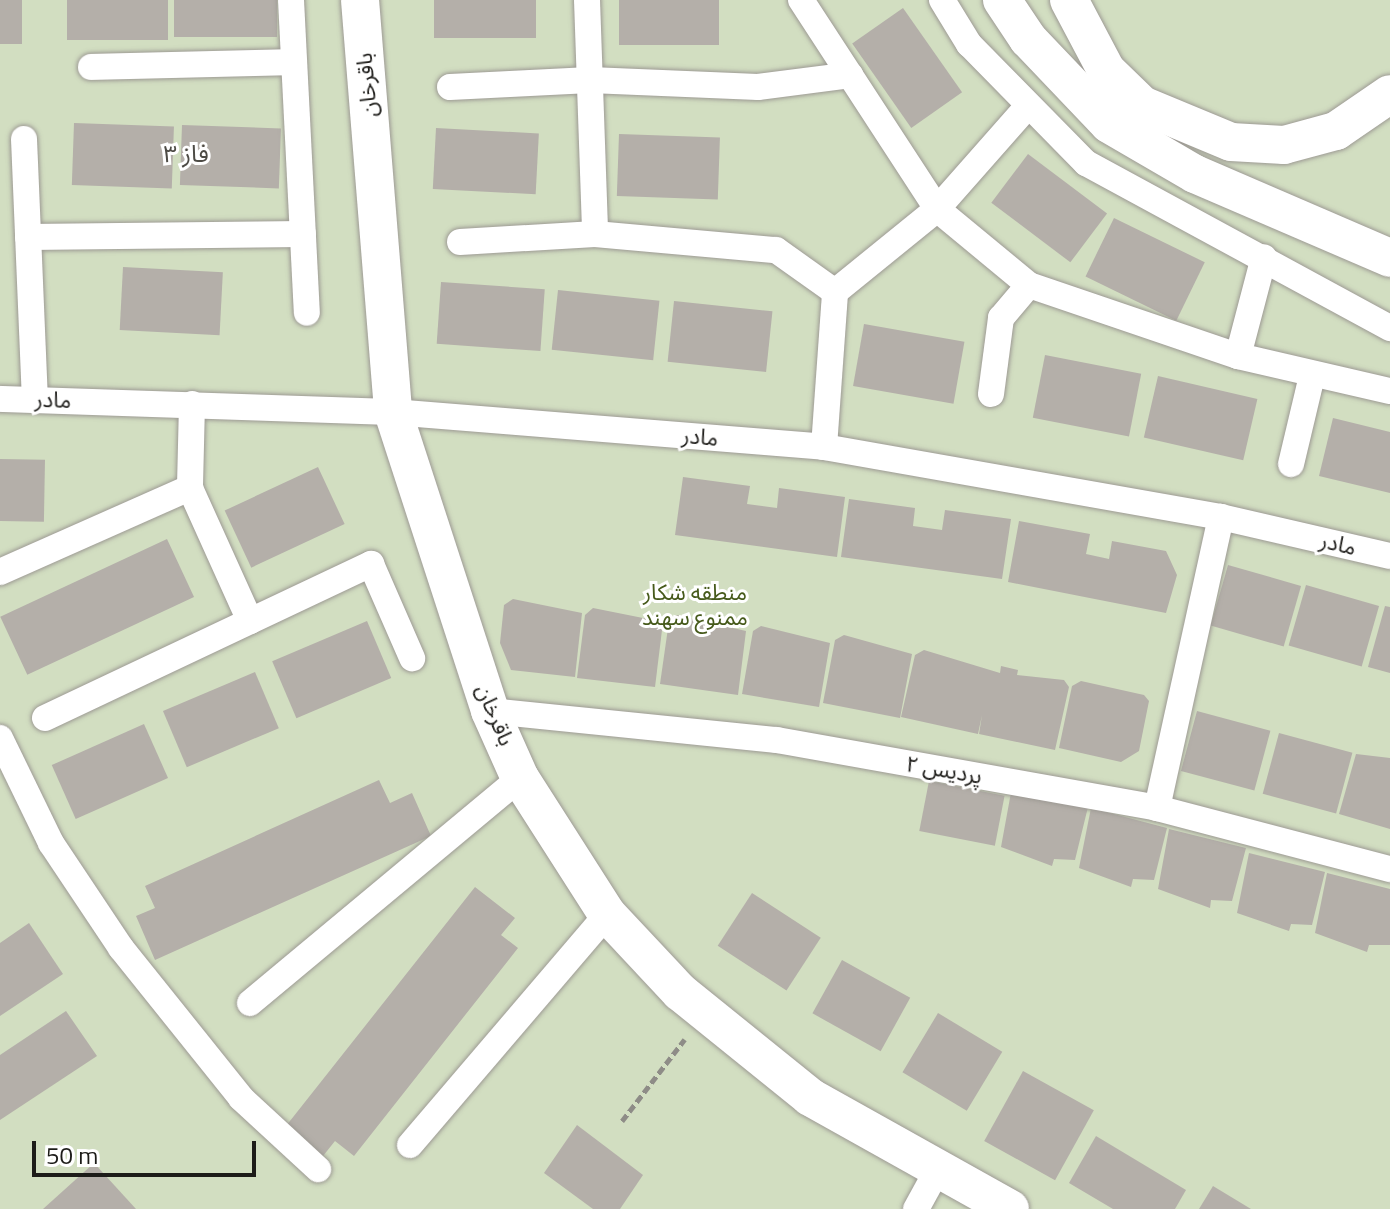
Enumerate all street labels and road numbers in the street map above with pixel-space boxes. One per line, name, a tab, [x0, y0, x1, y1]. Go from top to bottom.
street label: باقرخان	[351, 52, 383, 118]
street label: مادر	[34, 386, 72, 414]
street label: مادر	[681, 422, 719, 452]
street label: مادر	[1317, 527, 1359, 561]
street label: باقرخان	[470, 680, 520, 750]
street label: پردیس ۲	[904, 750, 984, 790]

